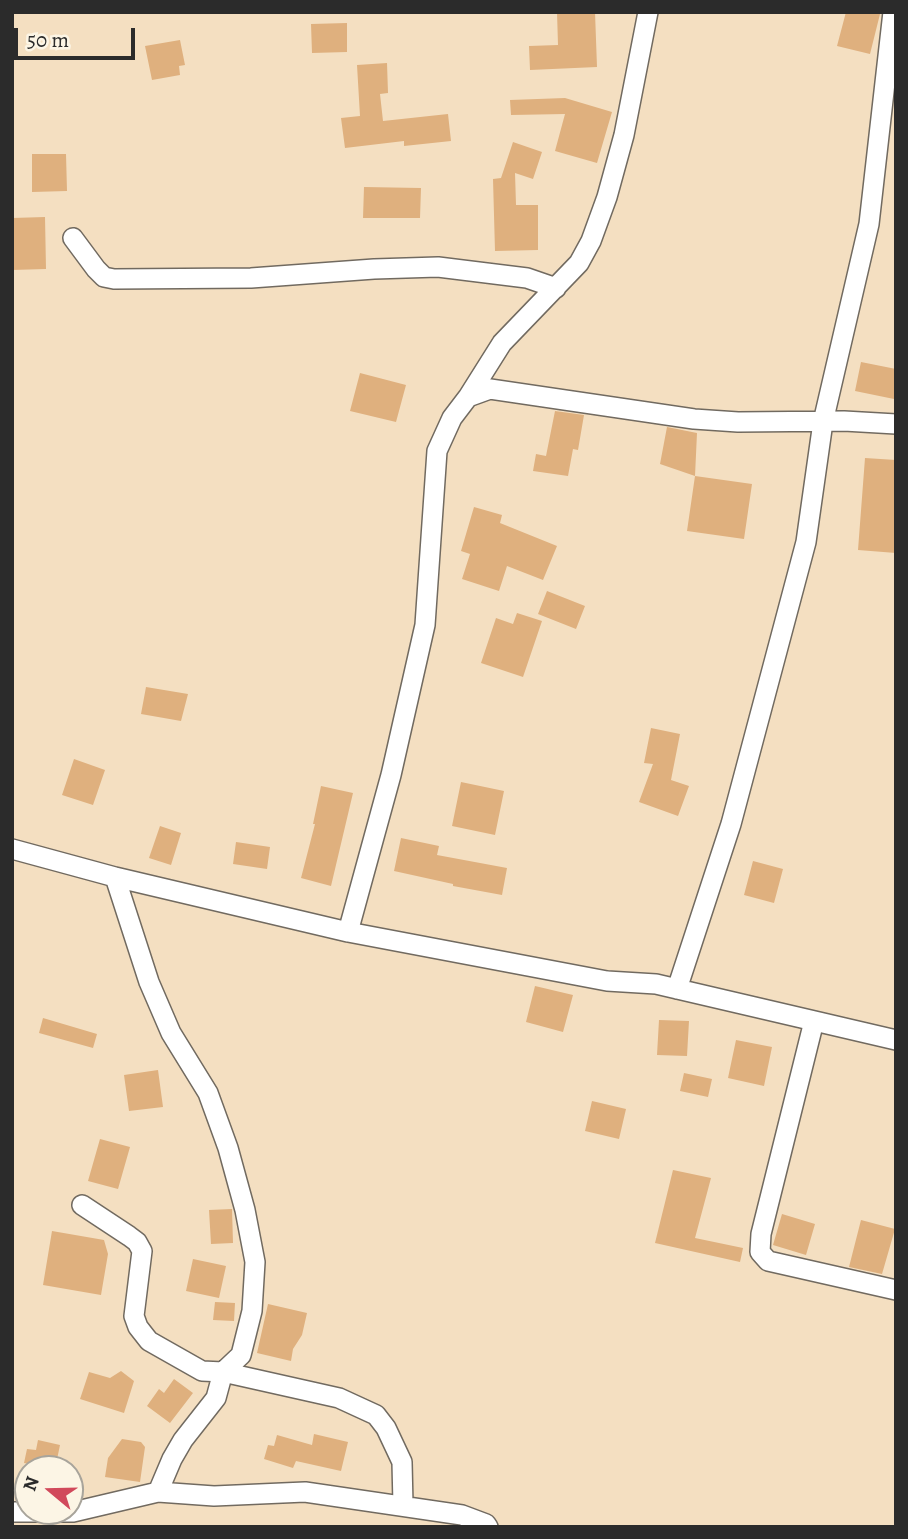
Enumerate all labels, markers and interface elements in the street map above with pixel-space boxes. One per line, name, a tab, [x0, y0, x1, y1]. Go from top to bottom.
scale bar	[18, 14, 138, 58]
text: 50 m	[27, 26, 69, 54]
north arrow	[14, 1455, 84, 1525]
text: N	[16, 1473, 46, 1495]

